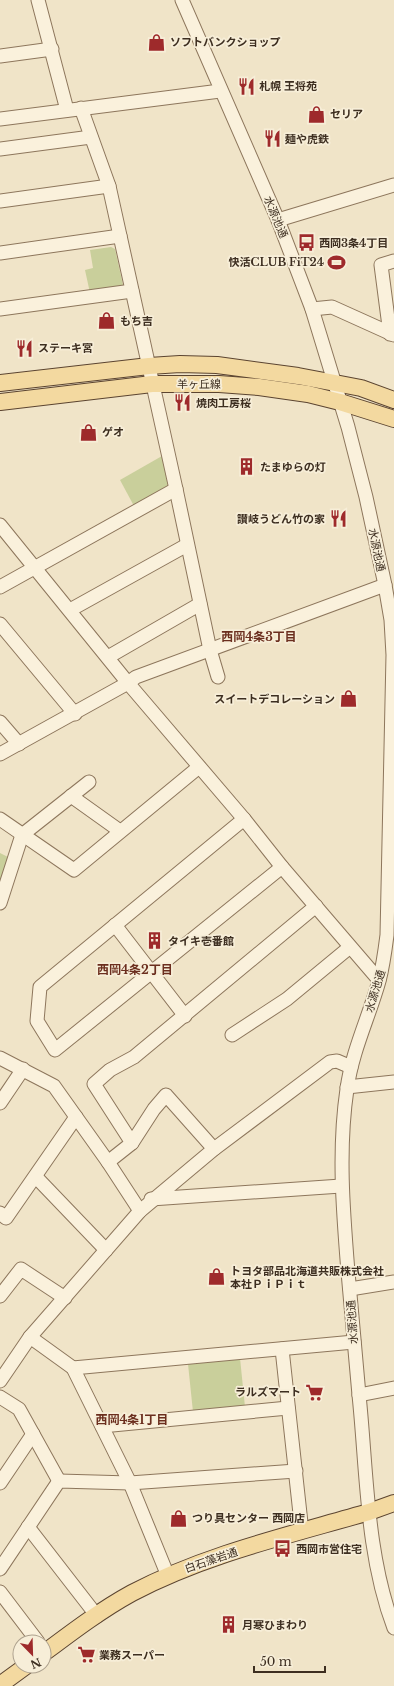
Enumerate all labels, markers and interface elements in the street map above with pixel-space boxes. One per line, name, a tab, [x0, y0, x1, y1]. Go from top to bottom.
shop icon: ソフトバンクショップ	[147, 32, 167, 52]
place label: ソフトバンクショップ	[170, 35, 281, 49]
restaurant icon: 札幌 王将苑	[236, 76, 256, 96]
place label: 札幌 王将苑	[259, 79, 317, 93]
shop icon: セリア	[307, 104, 327, 124]
place label: セリア	[330, 107, 363, 121]
restaurant icon: 麺や虎鉄	[262, 129, 282, 149]
place label: 麺や虎鉄	[284, 132, 329, 146]
street label: 水源池通	[261, 194, 291, 240]
bus stop icon: 西岡3条4丁目	[296, 233, 316, 253]
place label: 西岡3条4丁目	[319, 236, 388, 250]
sports icon: 快活CLUB FiT24	[327, 252, 347, 272]
place label: 快活CLUB FiT24	[229, 255, 324, 269]
shop icon: もち吉	[97, 311, 117, 331]
place label: もち吉	[120, 314, 153, 328]
restaurant icon: ステーキ宮	[15, 338, 35, 358]
place label: ステーキ宮	[38, 341, 93, 355]
street label: 羊ヶ丘線	[177, 377, 221, 391]
restaurant icon: 焼肉工房桜	[173, 393, 193, 413]
place label: 焼肉工房桜	[196, 396, 251, 410]
shop icon: ゲオ	[79, 422, 99, 442]
place label: ゲオ	[102, 425, 124, 439]
building icon: たまゆらの灯	[237, 457, 257, 477]
place label: たまゆらの灯	[260, 460, 326, 474]
restaurant icon: 讃岐うどん竹の家	[328, 509, 348, 529]
place label: 讃岐うどん竹の家	[237, 512, 325, 526]
street label: 水源池通	[366, 527, 388, 573]
district label: 西岡4条3丁目	[221, 629, 297, 644]
shop icon: スイートデコレーション	[338, 689, 358, 709]
place label: スイートデコレーション	[214, 692, 335, 706]
building icon: タイキ壱番館	[145, 931, 165, 951]
place label: タイキ壱番館	[168, 934, 234, 948]
district label: 西岡4条2丁目	[97, 962, 173, 977]
street label: 水源池通	[362, 968, 388, 1014]
place label: トヨタ部品北海道共販株式会社 本社ＰｉＰｉｔ	[230, 1264, 384, 1291]
shop icon: トヨタ部品北海道共販株式会社 本社ＰｉＰｉｔ	[207, 1267, 227, 1287]
street label: 水源池通	[343, 1300, 361, 1344]
supermarket icon: ラルズマート	[304, 1382, 324, 1402]
place label: ラルズマート	[235, 1385, 301, 1399]
district label: 西岡4条1丁目	[95, 1412, 169, 1427]
shop icon: つり具センター 西岡店	[169, 1508, 189, 1528]
place label: つり具センター 西岡店	[192, 1511, 305, 1525]
bus stop icon: 西岡市営住宅	[273, 1539, 293, 1559]
place label: 西岡市営住宅	[296, 1542, 362, 1556]
street label: 白石藻岩通	[183, 1544, 239, 1576]
building icon: 月寒ひまわり	[219, 1615, 239, 1635]
place label: 月寒ひまわり	[242, 1618, 308, 1632]
north arrow	[12, 1634, 52, 1674]
supermarket icon: 業務スーパー	[76, 1645, 96, 1665]
place label: 業務スーパー	[99, 1648, 165, 1662]
scale bar	[254, 1648, 325, 1674]
text: 50 m	[260, 1654, 292, 1669]
text: N	[28, 1655, 43, 1672]

